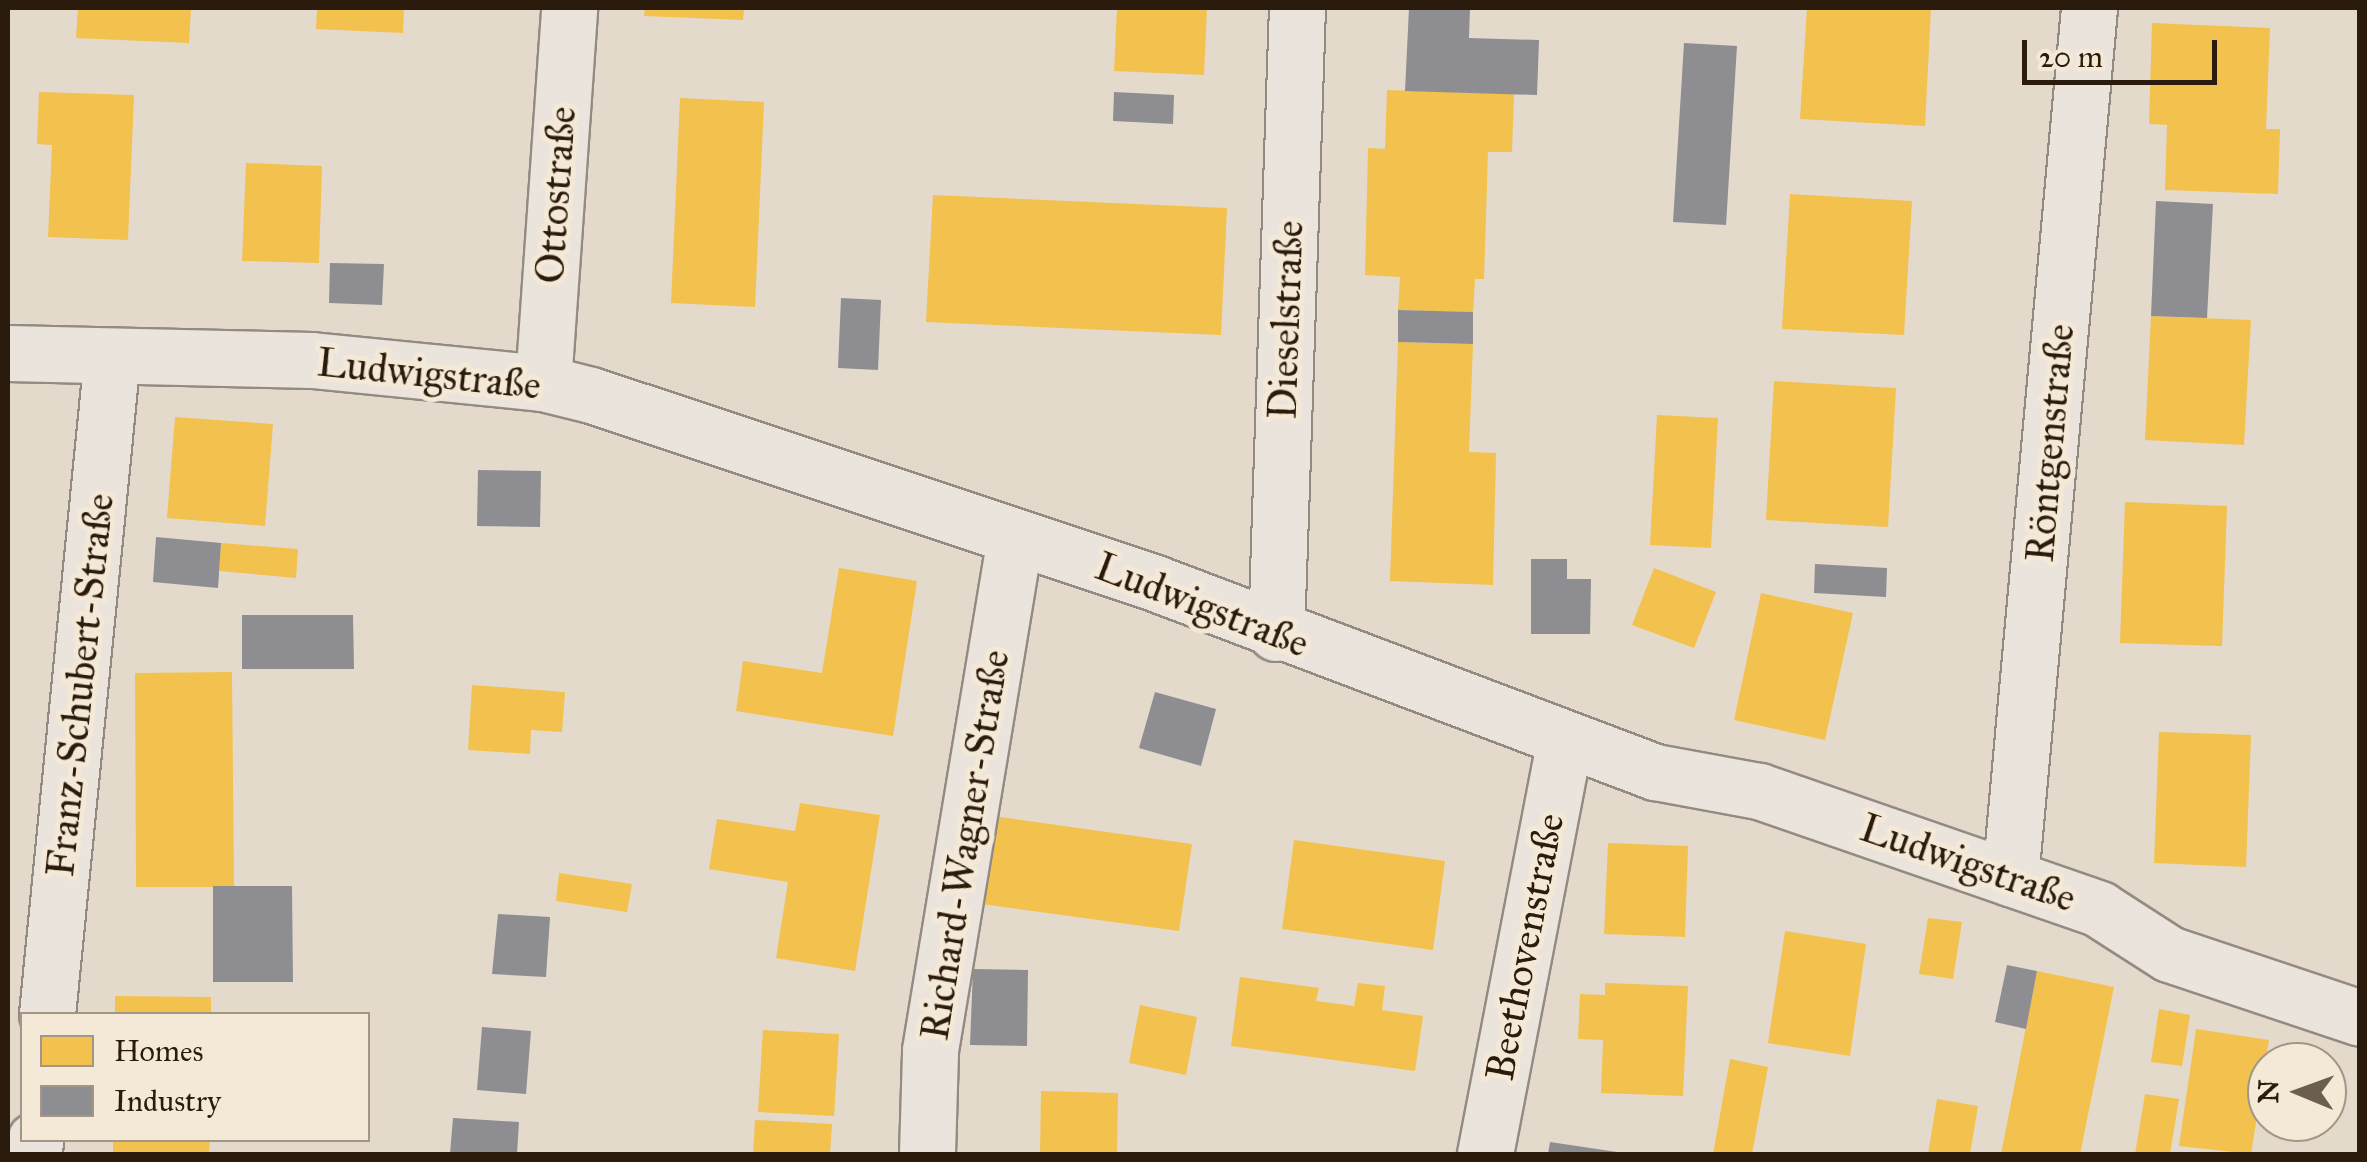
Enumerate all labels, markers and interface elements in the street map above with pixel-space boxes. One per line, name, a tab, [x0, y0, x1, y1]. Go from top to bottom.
scale bar	[2027, 20, 2222, 82]
text: 20 m	[2039, 39, 2103, 75]
street label: Ottostraße	[526, 105, 586, 285]
street label: Dieselstraße	[1259, 220, 1313, 420]
street label: Röntgenstraße	[2016, 322, 2084, 564]
street label: Ludwigstraße	[315, 338, 543, 410]
street label: Franz-Schubert-Straße	[36, 491, 124, 879]
street label: Ludwigstraße	[1089, 542, 1315, 668]
street label: Richard-Wagner-Straße	[910, 647, 1020, 1043]
street label: Ludwigstraße	[1854, 804, 2082, 922]
street label: Beethovenstraße	[1476, 809, 1574, 1085]
legend	[20, 1012, 370, 1142]
text: Homes	[114, 1033, 203, 1069]
north arrow	[2247, 1042, 2347, 1142]
text: N	[2251, 1079, 2286, 1104]
text: Industry	[114, 1083, 221, 1119]

